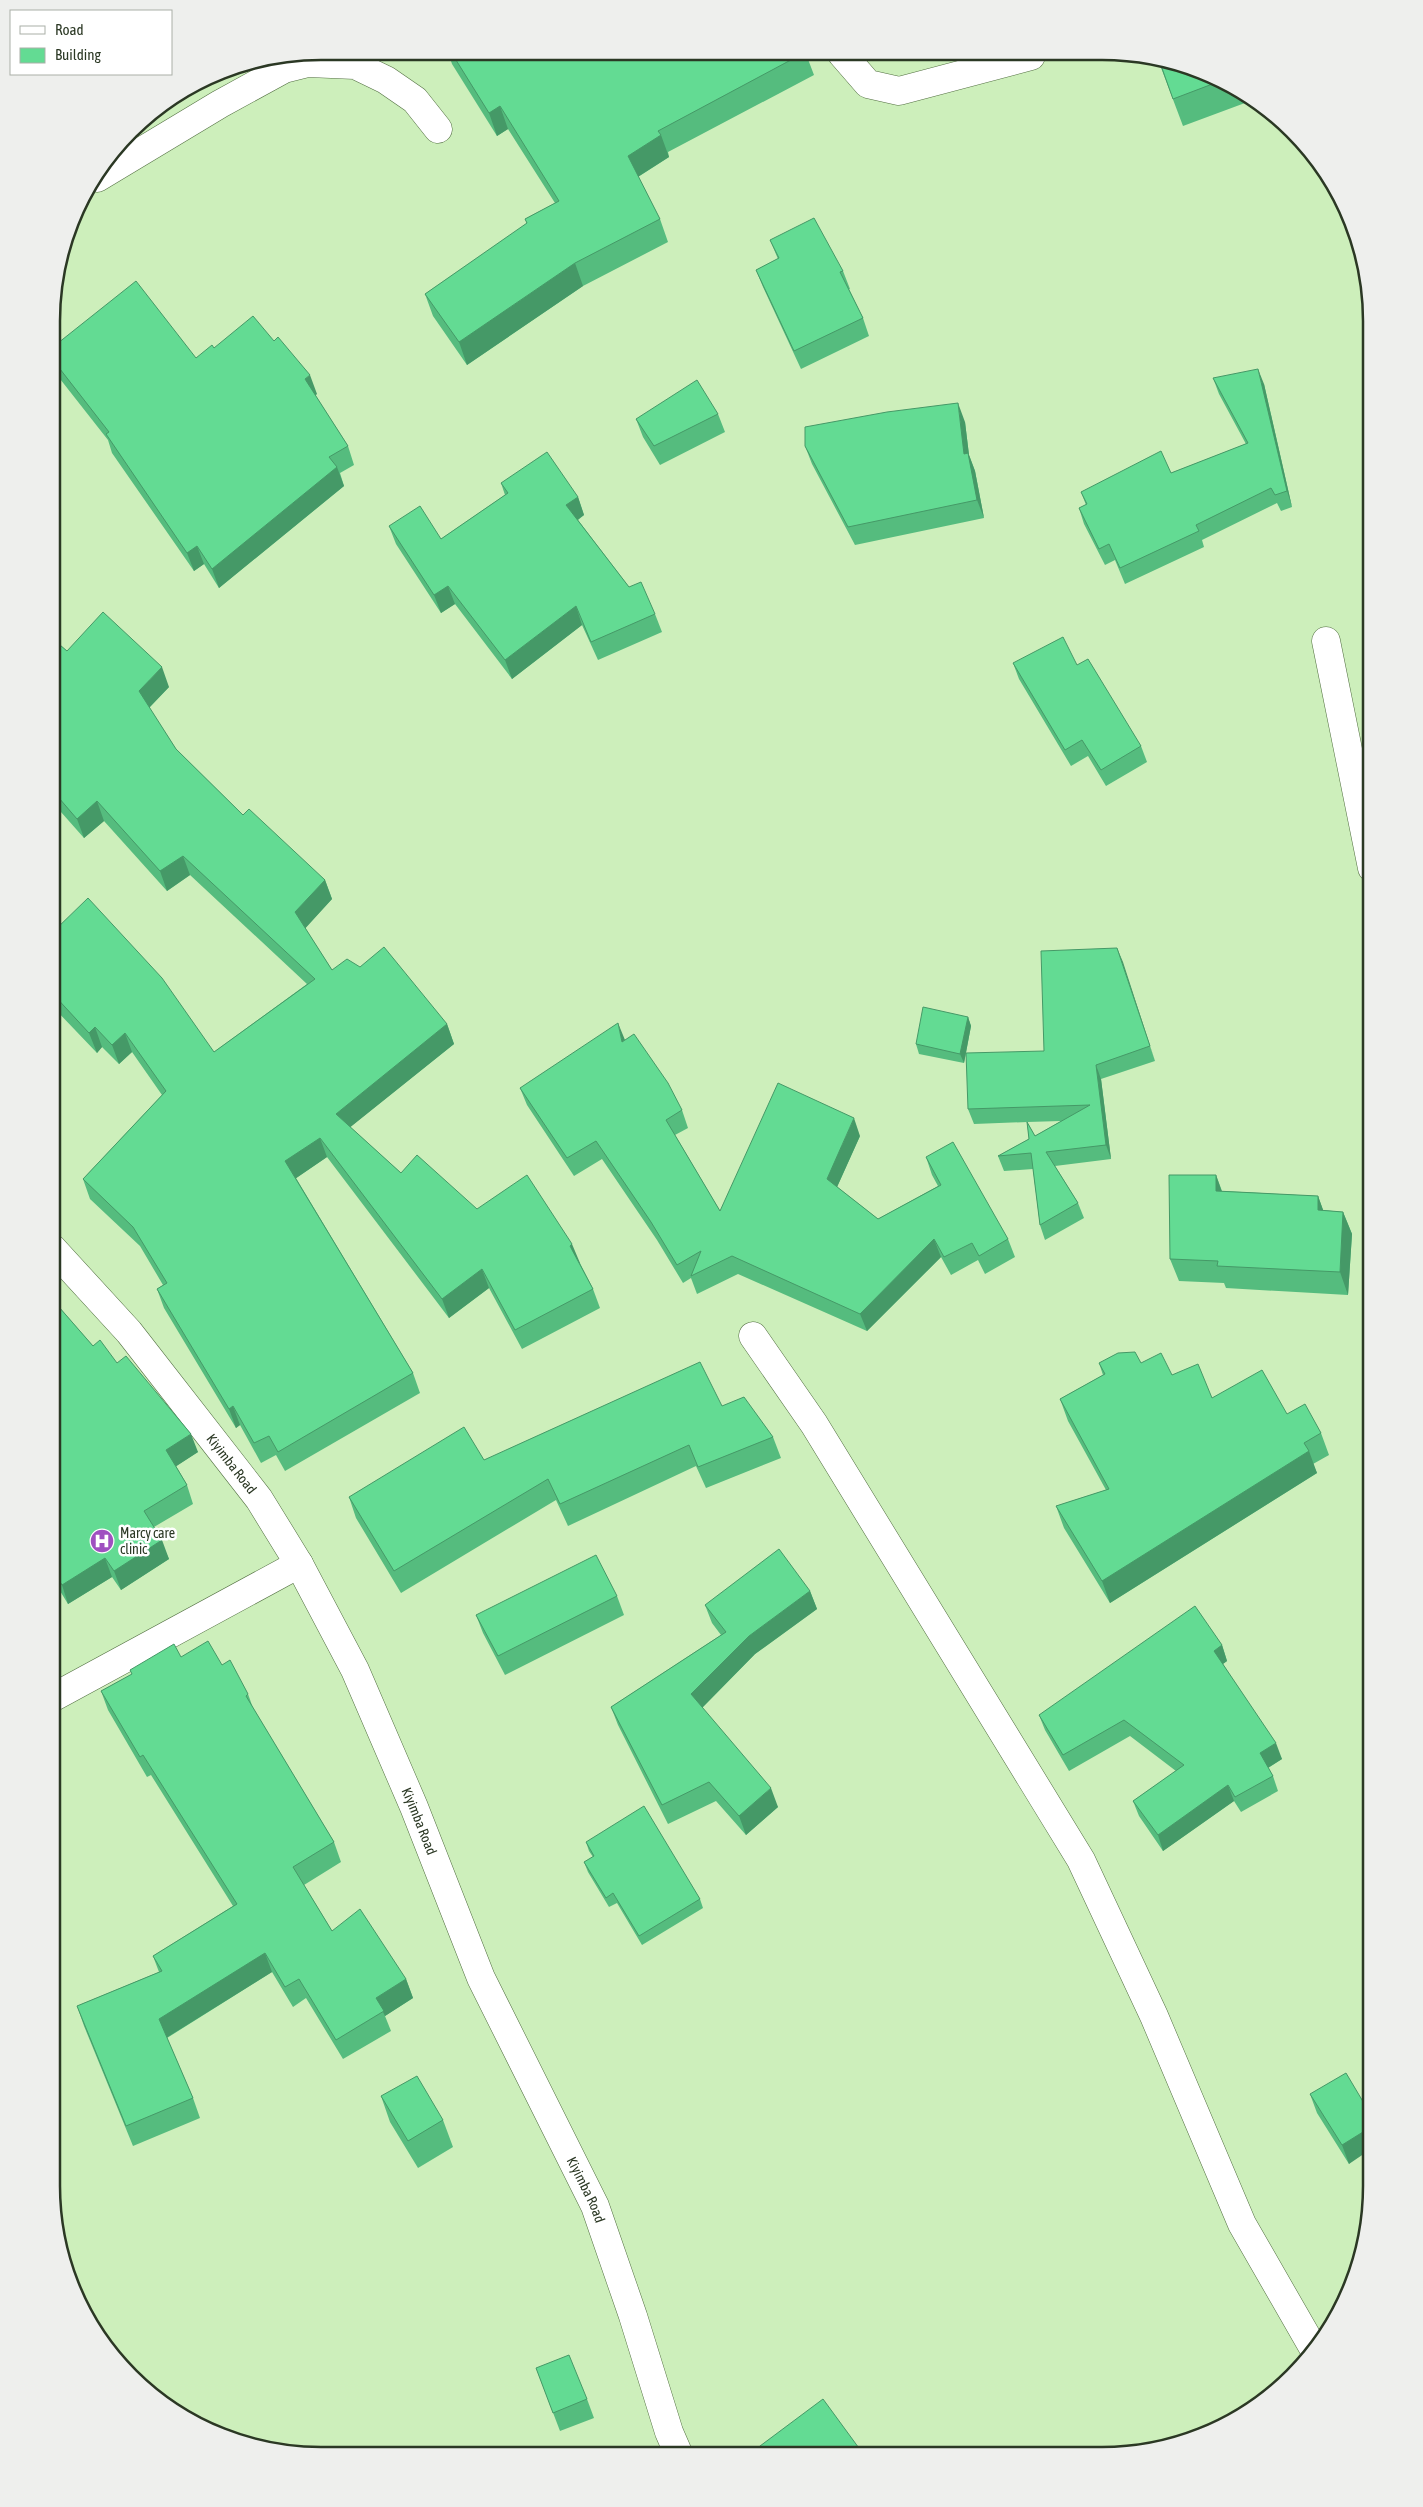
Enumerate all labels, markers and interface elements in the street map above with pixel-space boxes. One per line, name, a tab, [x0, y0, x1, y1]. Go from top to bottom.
legend	[10, 10, 172, 75]
text: Road	[55, 21, 84, 38]
text: Building	[55, 46, 101, 63]
street label: Kiyimba Road	[203, 1431, 260, 1497]
place label: Marcy care clinic	[120, 1525, 175, 1557]
hospital icon: Marcy care clinic	[89, 1528, 115, 1554]
street label: Kiyimba Road	[399, 1785, 440, 1857]
street label: Kiyimba Road	[564, 2154, 608, 2225]

